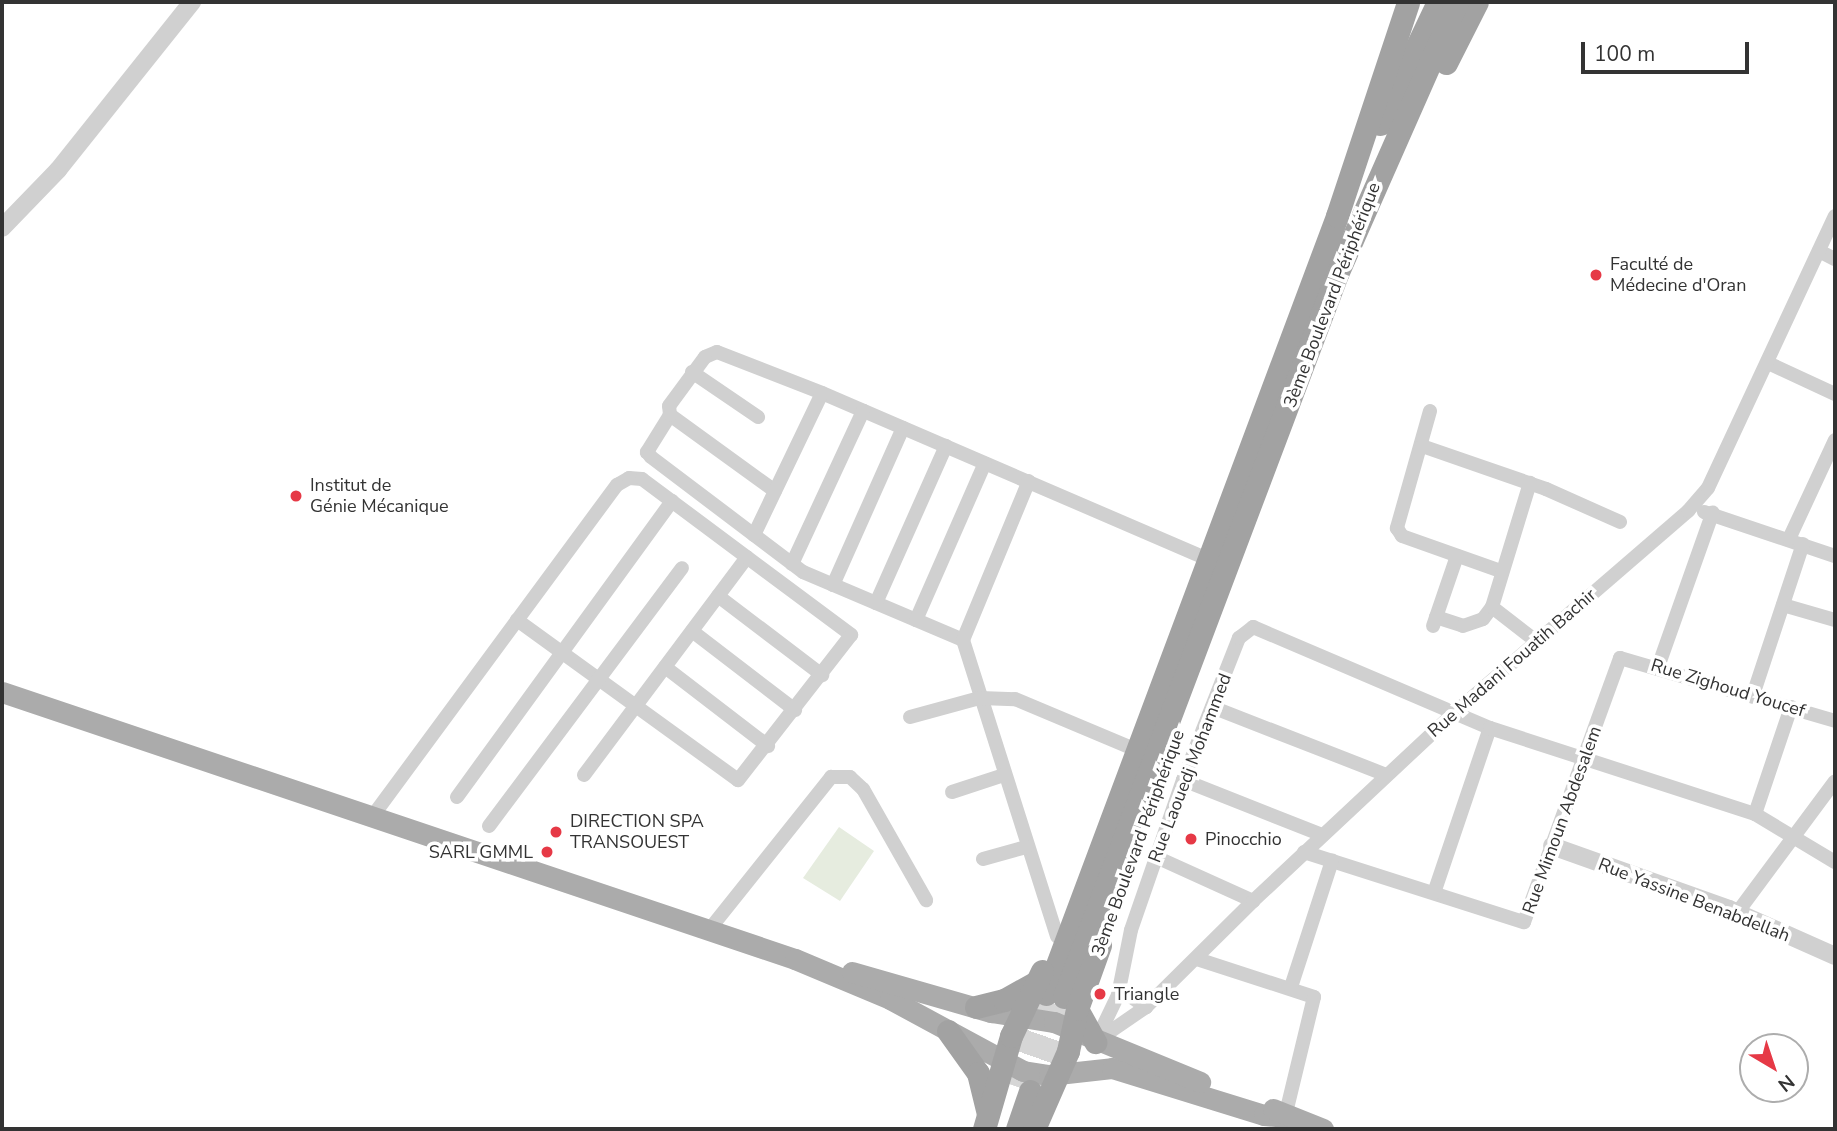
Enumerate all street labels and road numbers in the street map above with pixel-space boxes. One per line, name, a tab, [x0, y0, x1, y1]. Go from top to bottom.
street label: 3ème Boulevard Périphérique	[1279, 179, 1385, 411]
street label: Rue Madani Fouatih Bachir	[1424, 584, 1600, 742]
street label: Rue Zighoud Youcef	[1648, 654, 1808, 722]
street label: Rue Laouedj Mohammed	[1144, 670, 1236, 866]
street label: Rue Mimoun Abdesalem	[1518, 723, 1606, 917]
street label: 3ème Boulevard Périphérique	[1087, 727, 1189, 959]
street label: Rue Yassine Benabdellah	[1595, 853, 1793, 947]

